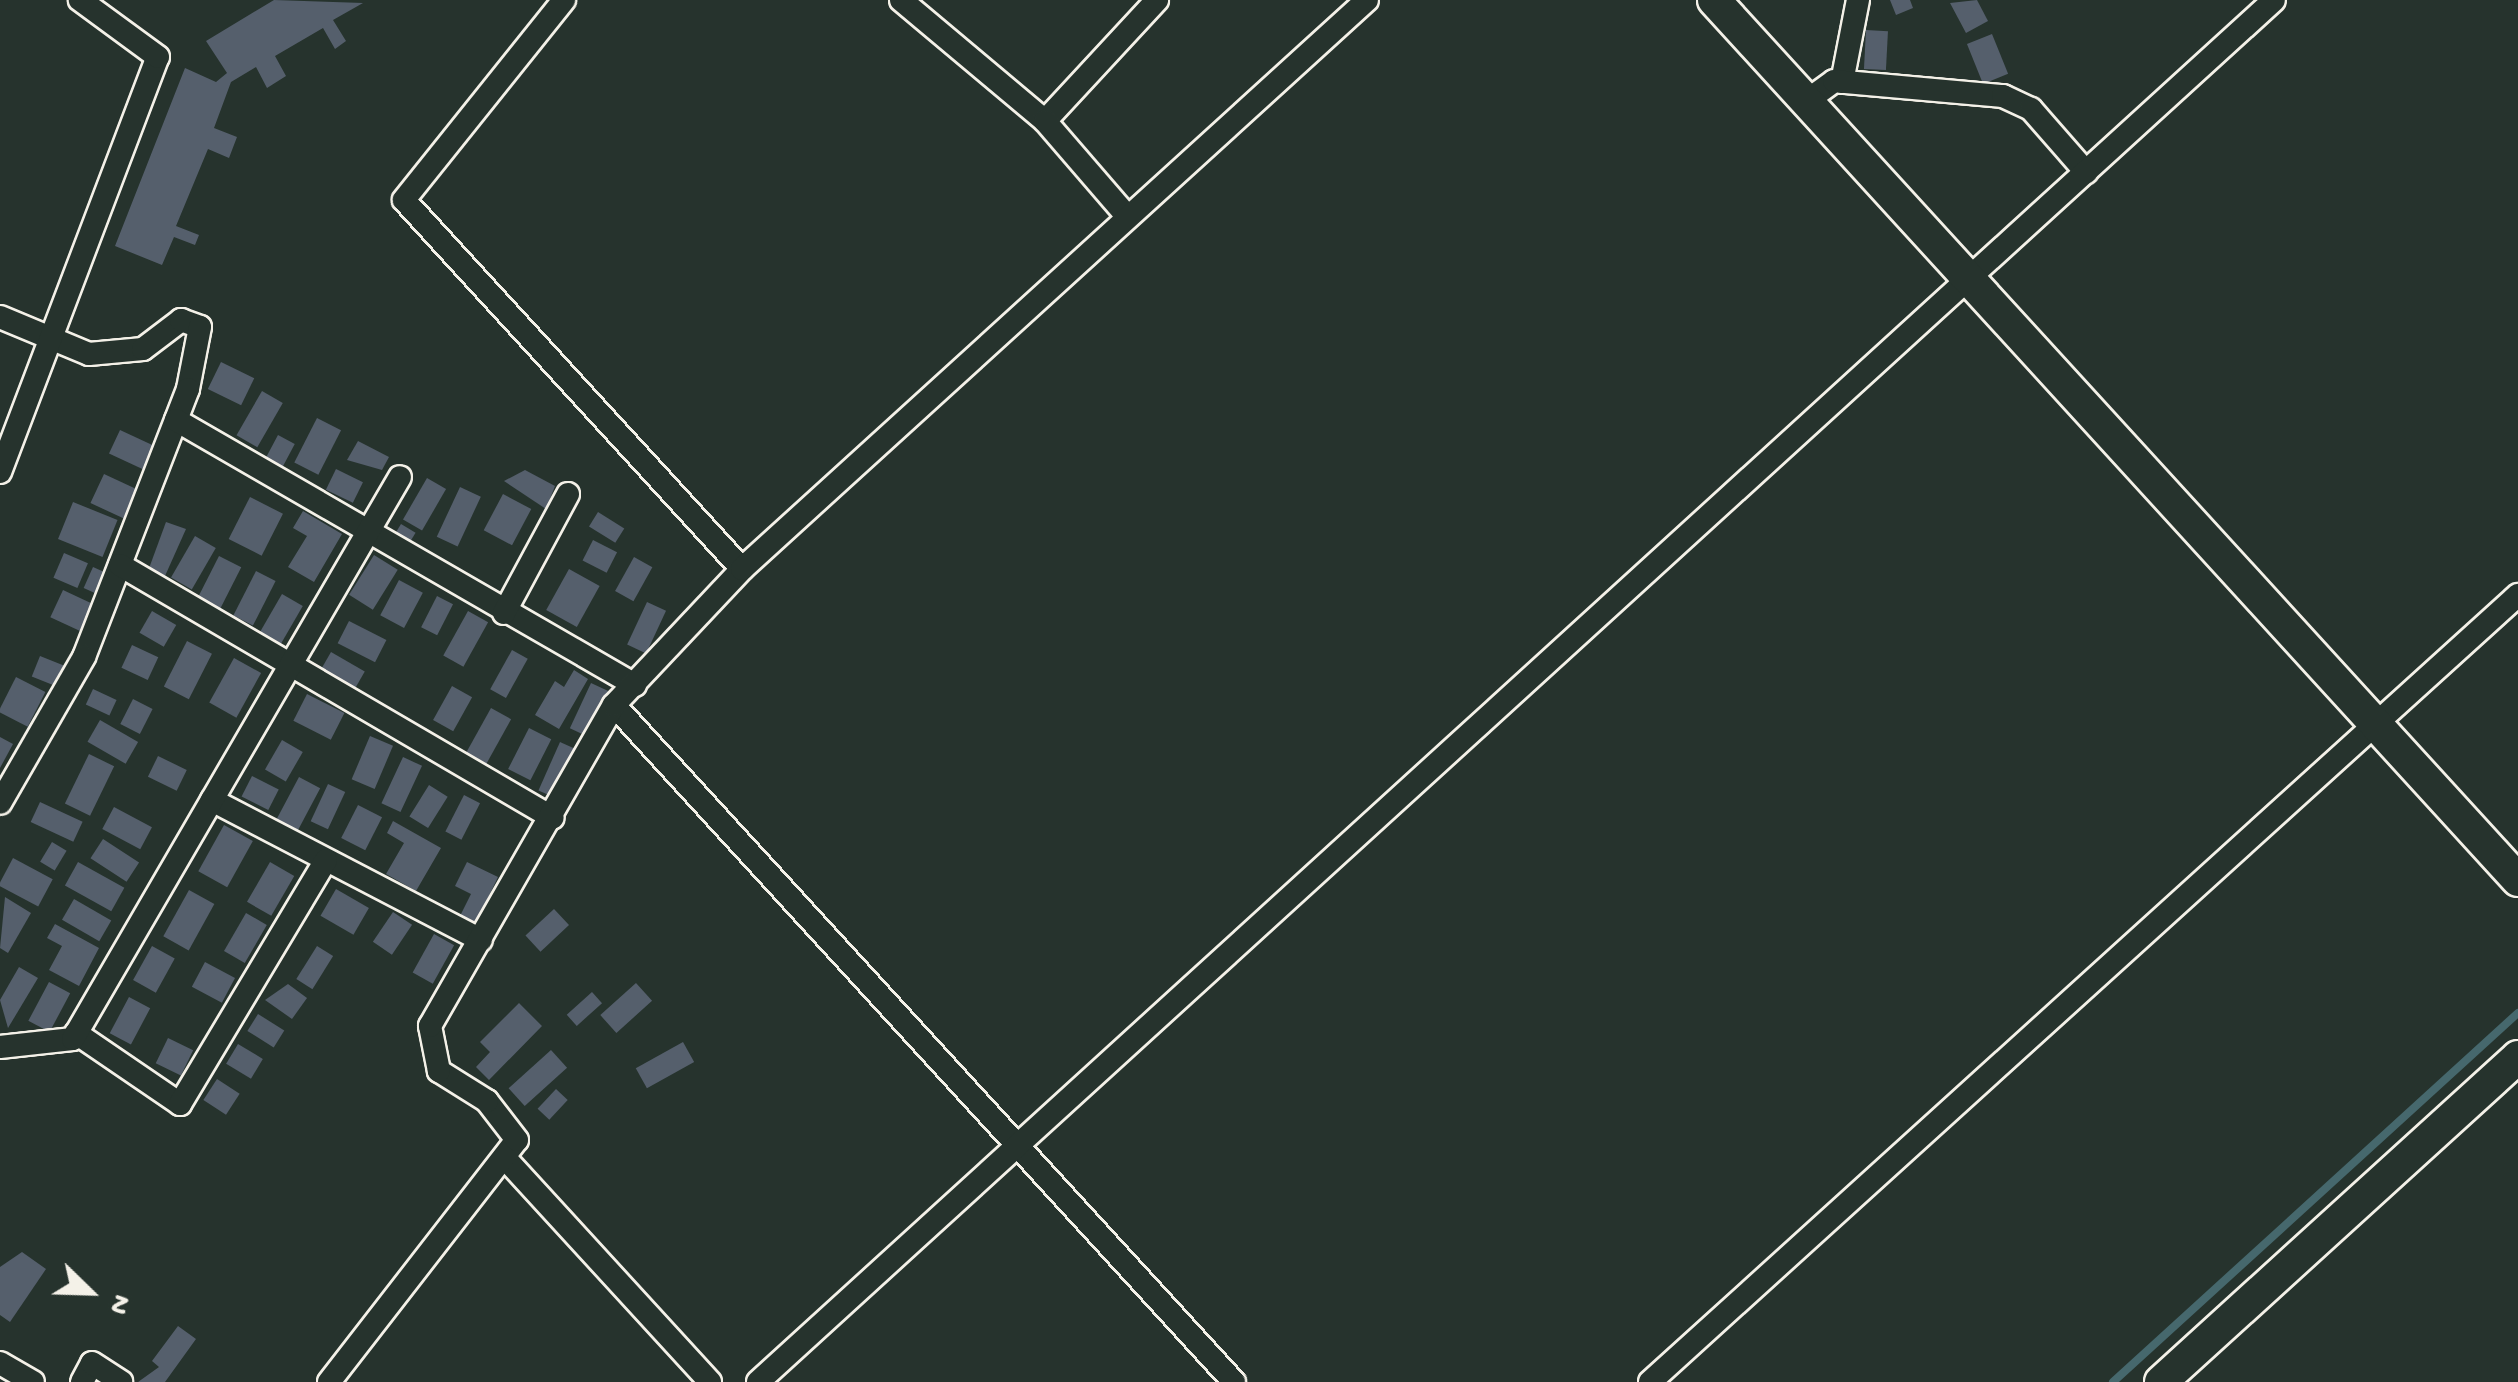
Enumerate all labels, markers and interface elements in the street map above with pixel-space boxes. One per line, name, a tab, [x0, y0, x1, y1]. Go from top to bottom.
north arrow	[40, 1242, 140, 1342]
text: N	[99, 1289, 137, 1319]

